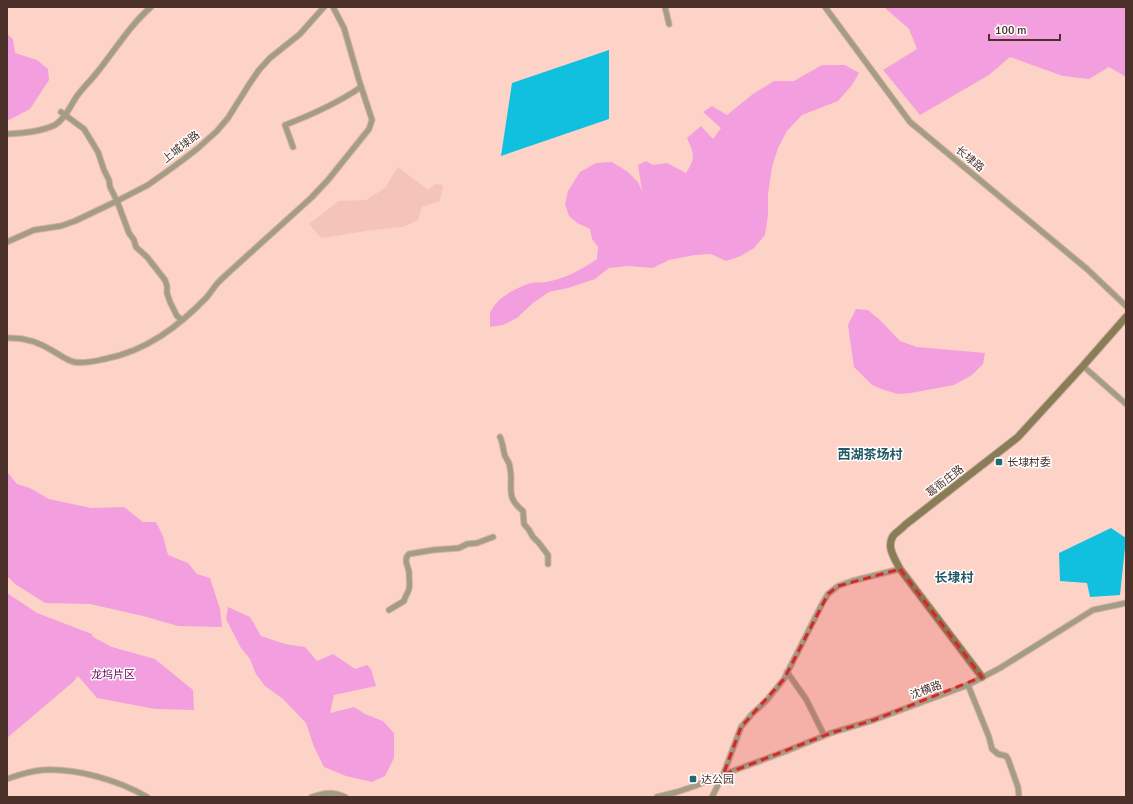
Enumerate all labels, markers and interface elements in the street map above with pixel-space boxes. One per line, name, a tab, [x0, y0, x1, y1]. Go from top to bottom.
scale bar	[989, 16, 1060, 42]
text: 100 m	[995, 23, 1027, 38]
street label: 上城埭路	[160, 128, 202, 166]
street label: 长埭路	[953, 143, 987, 175]
district label: 西湖茶场村	[837, 447, 903, 463]
place label: 长埭村委	[1007, 456, 1051, 469]
marker: 长埭村委	[994, 457, 1004, 467]
street label: 葛衙庄路	[924, 462, 966, 500]
district label: 长埭村	[934, 570, 974, 586]
park label: 龙坞片区	[91, 668, 135, 681]
street label: 沈横路	[908, 678, 944, 702]
place label: 达公园	[701, 773, 734, 786]
marker: 达公园	[688, 774, 698, 784]

